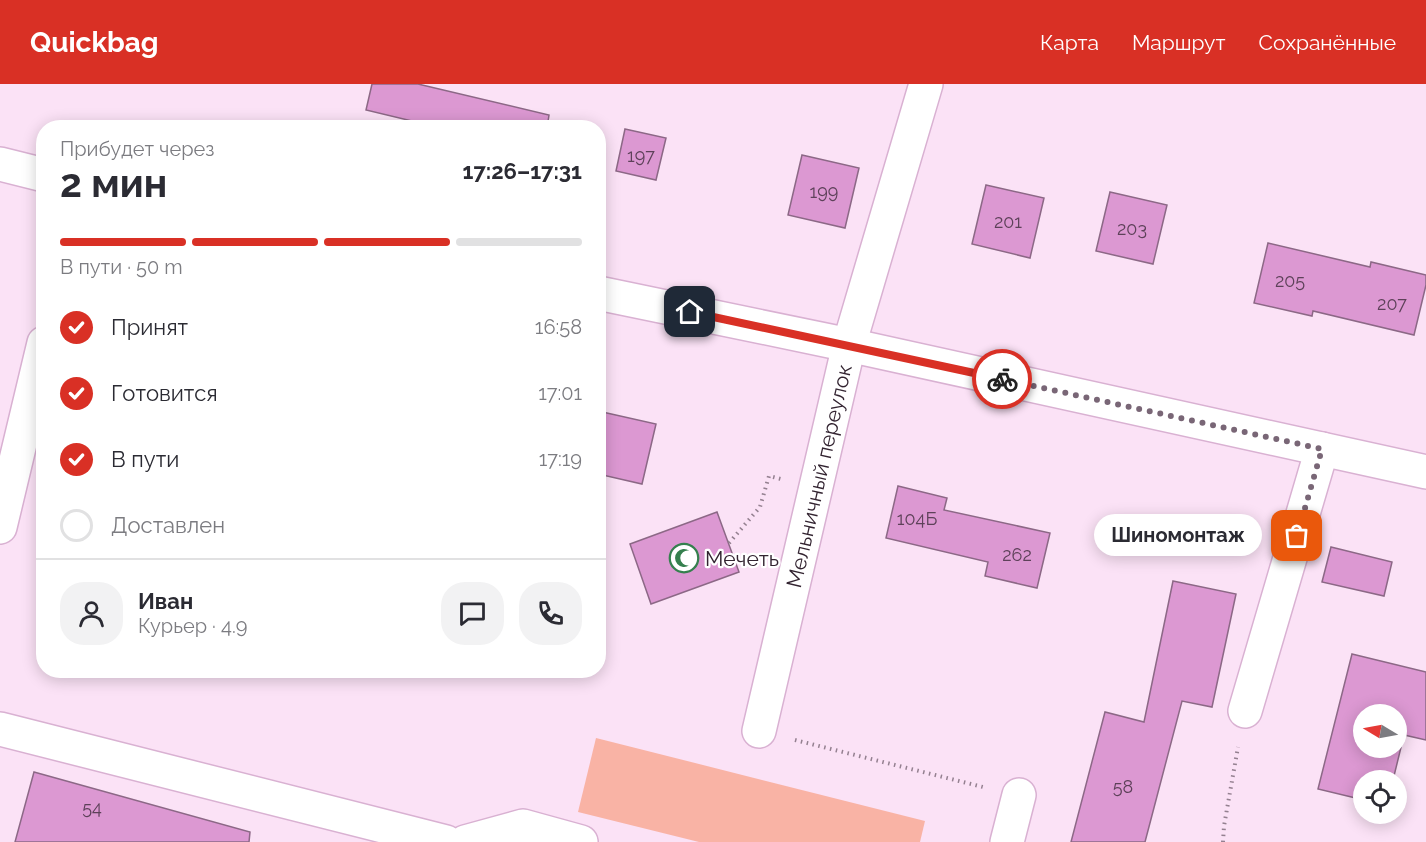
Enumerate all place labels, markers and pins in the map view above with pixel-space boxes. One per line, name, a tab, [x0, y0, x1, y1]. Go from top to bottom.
pin	[664, 286, 715, 337]
pin	[1271, 510, 1322, 561]
callout: Шиномонтаж	[1093, 515, 1261, 557]
mosque icon: Мечеть	[668, 542, 700, 574]
place label: Мечеть	[705, 546, 779, 571]

